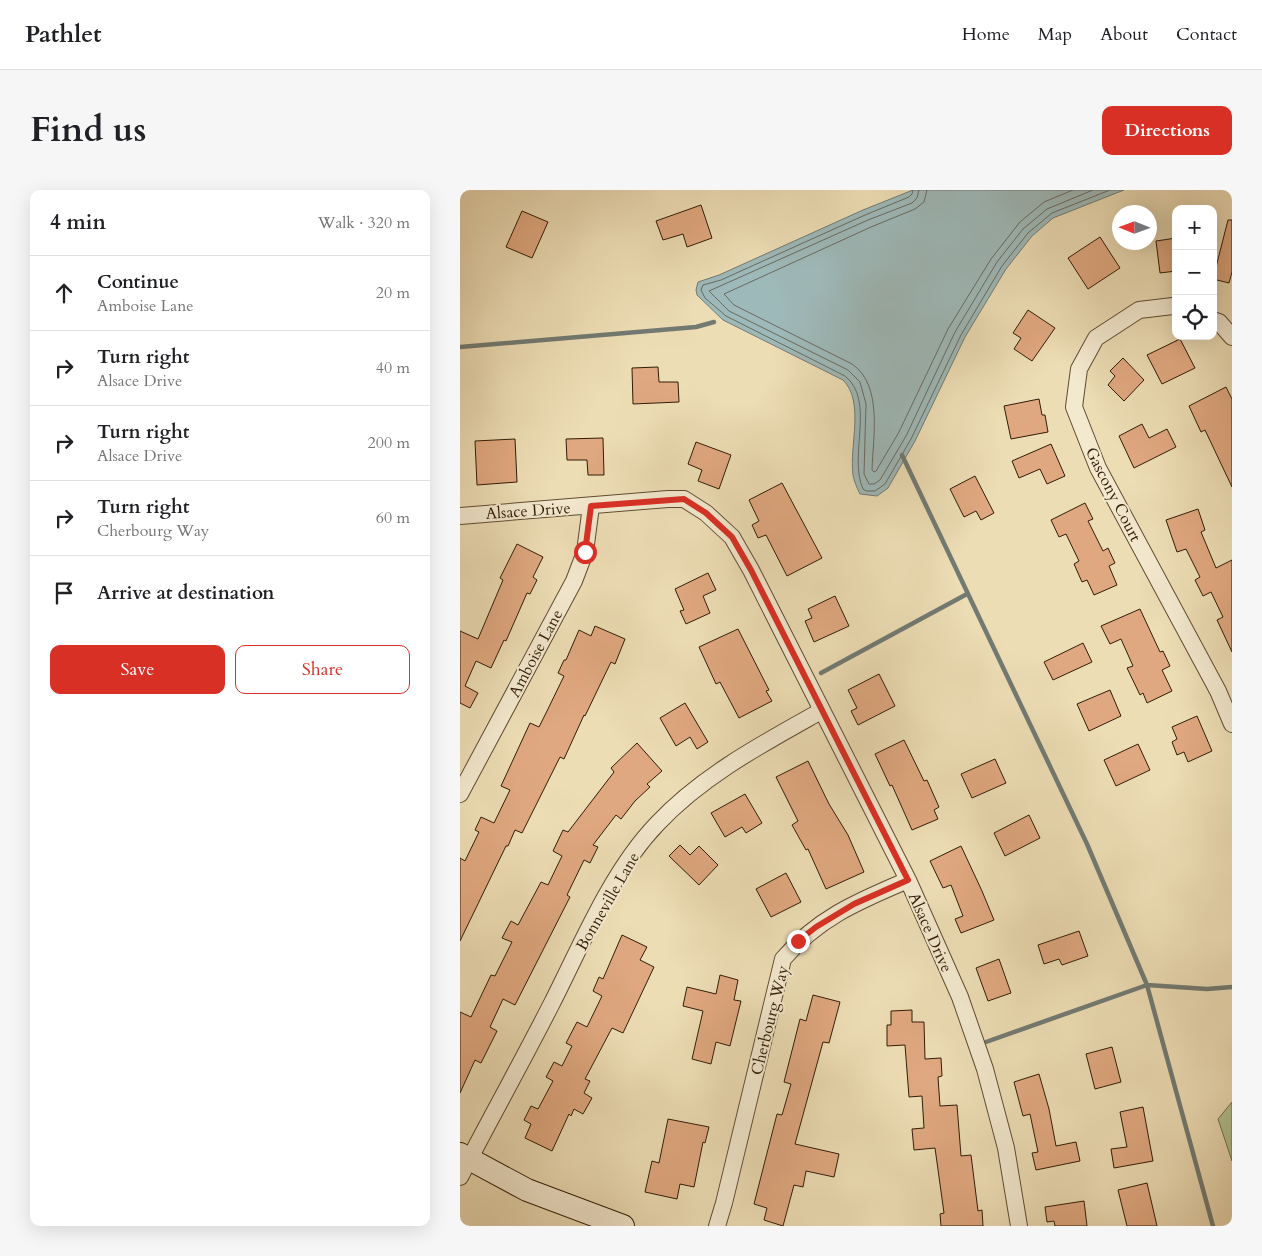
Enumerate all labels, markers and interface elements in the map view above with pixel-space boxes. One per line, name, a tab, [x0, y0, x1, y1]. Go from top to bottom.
text: Pathlet	[25, 18, 102, 51]
text: Home	[962, 22, 1010, 47]
text: Map	[1038, 22, 1072, 47]
text: About	[1100, 22, 1148, 47]
text: Contact	[1176, 22, 1237, 47]
text: Find us	[30, 106, 146, 154]
button: Directions	[1102, 106, 1232, 155]
north arrow	[1112, 205, 1157, 250]
map controls	[1172, 205, 1217, 340]
button: +	[1172, 205, 1217, 250]
text: 4 min	[50, 208, 106, 237]
text: Walk · 320 m	[318, 212, 410, 234]
button: −	[1172, 250, 1217, 295]
text: Continue	[97, 269, 179, 295]
icon: ahead	[50, 279, 78, 307]
text: 20 m	[376, 282, 410, 304]
text: Amboise Lane	[97, 295, 194, 317]
button: locate	[1172, 295, 1217, 340]
text: Turn right	[97, 344, 189, 370]
icon: right	[50, 354, 78, 382]
text: 40 m	[376, 357, 410, 379]
text: Alsace Drive	[97, 370, 182, 392]
text: Turn right	[97, 419, 189, 445]
icon: right	[50, 429, 78, 457]
text: 200 m	[368, 432, 410, 454]
street label: Gascony Court	[1080, 443, 1146, 545]
text: Alsace Drive	[97, 445, 182, 467]
text: Turn right	[97, 494, 189, 520]
street label: Alsace Drive	[485, 497, 571, 525]
icon: right	[50, 504, 78, 532]
text: 60 m	[376, 507, 410, 529]
text: Cherbourg Way	[97, 520, 209, 542]
route start	[574, 541, 597, 564]
icon: arrive	[50, 579, 78, 607]
text: Arrive at destination	[97, 580, 274, 606]
street label: Amboise Lane	[504, 606, 568, 701]
button: Save	[50, 645, 225, 694]
button: Share	[235, 645, 410, 694]
street label: Bonneville Lane	[571, 848, 645, 955]
street label: Alsace Drive	[903, 889, 957, 976]
route end	[787, 930, 810, 953]
street label: Cherbourg Way	[746, 963, 794, 1077]

